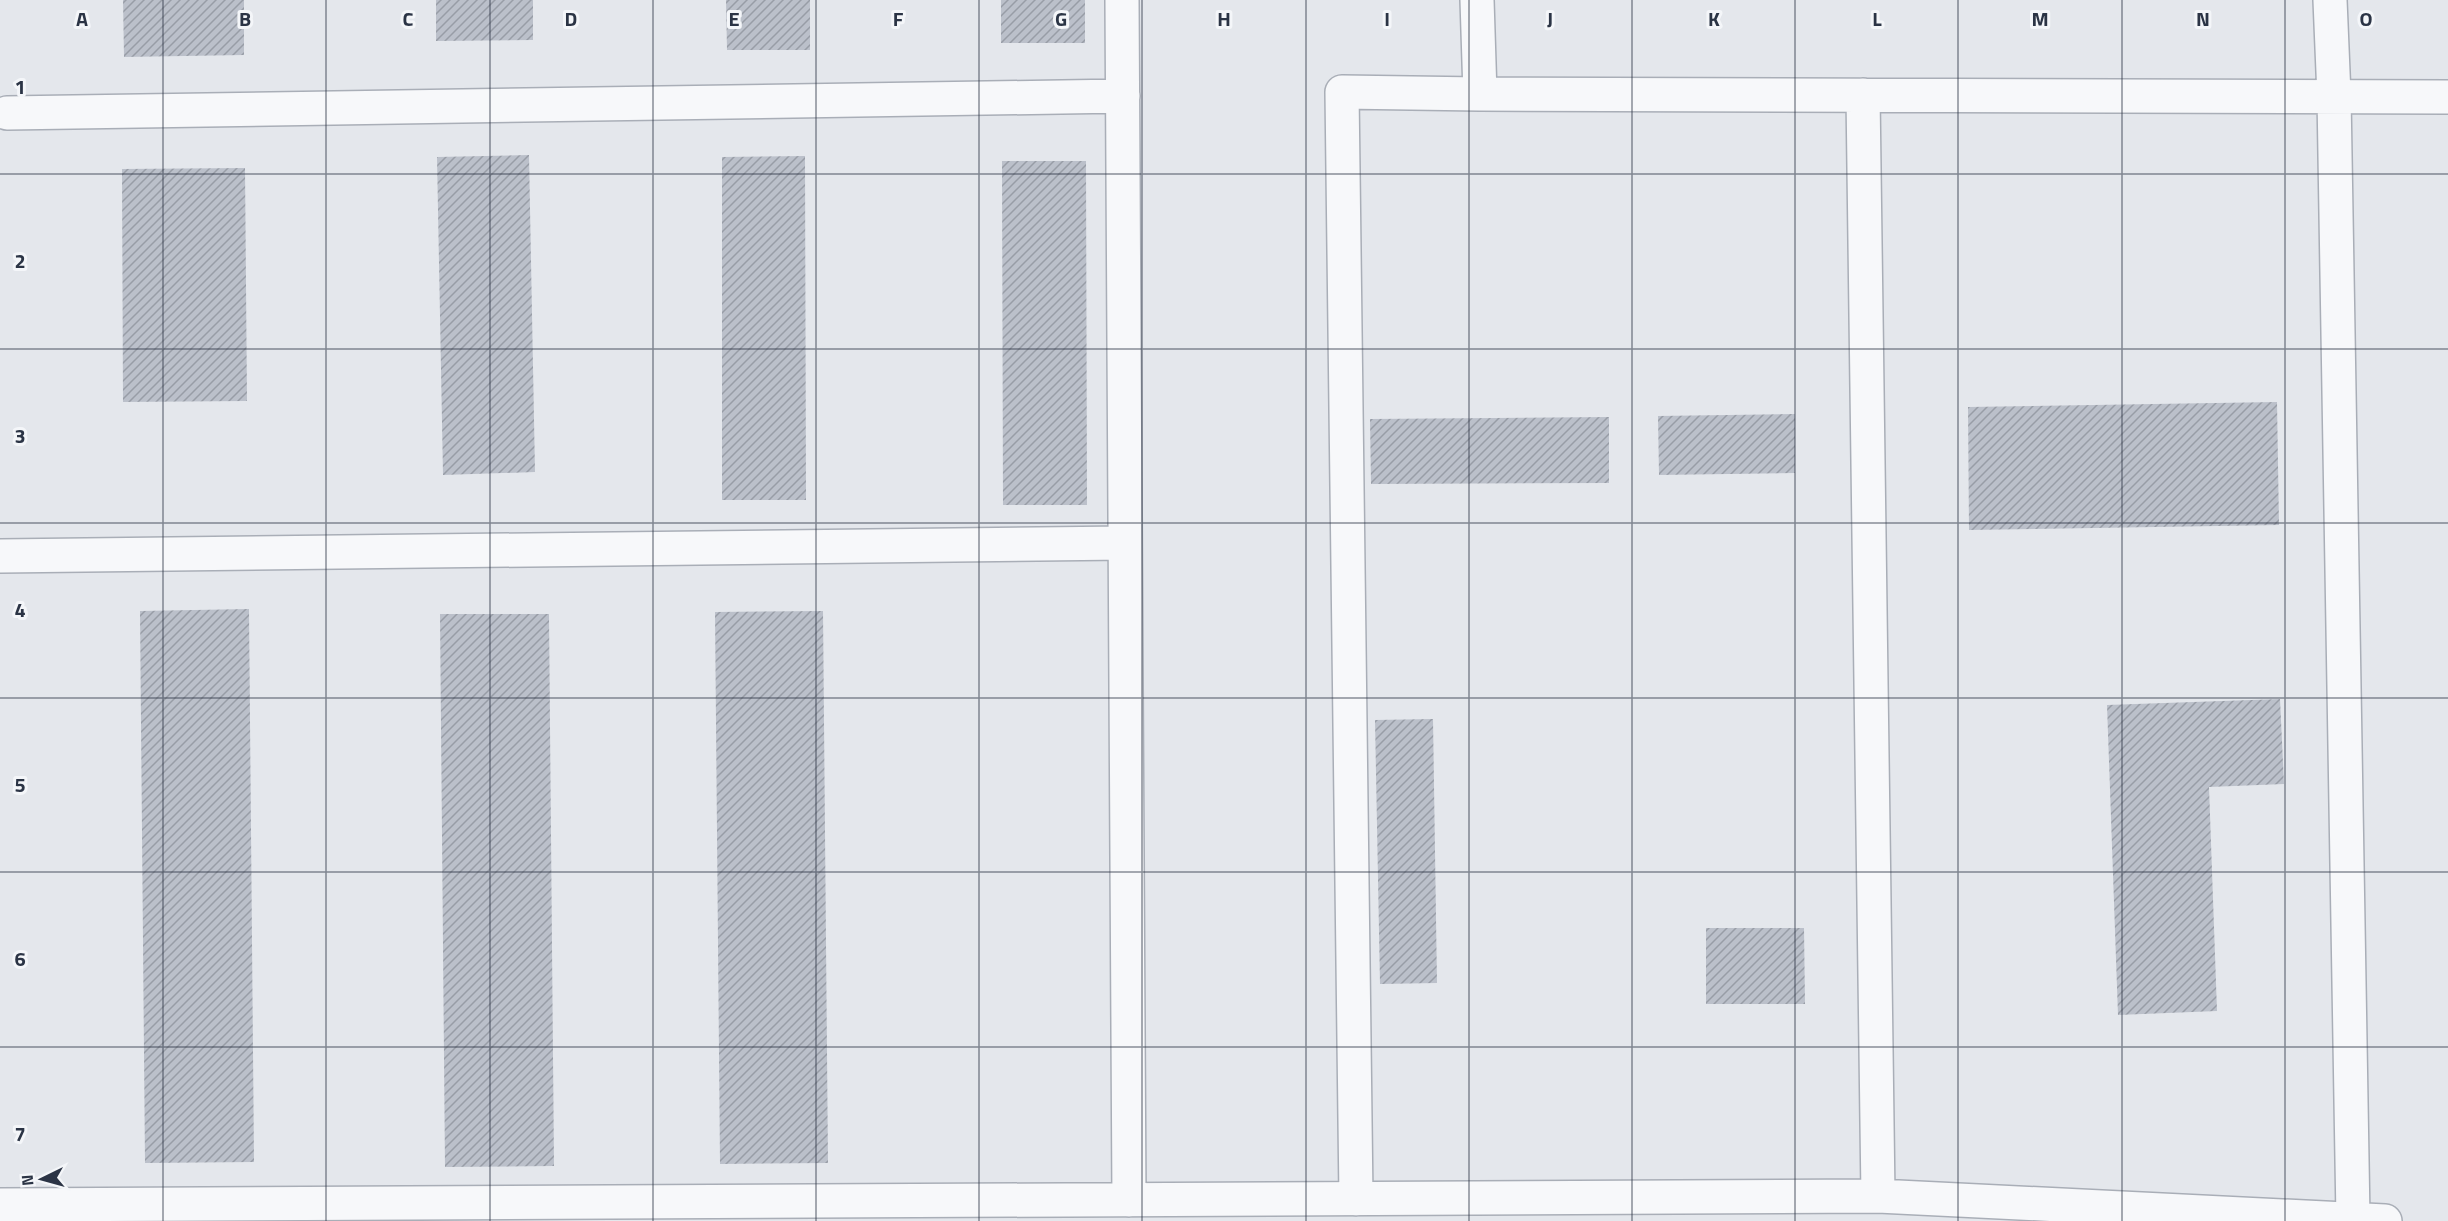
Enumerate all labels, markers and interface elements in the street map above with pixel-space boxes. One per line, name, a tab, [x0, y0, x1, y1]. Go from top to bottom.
text: A	[76, 3, 88, 34]
text: B	[239, 3, 251, 34]
text: C	[403, 3, 414, 34]
text: D	[565, 3, 577, 34]
text: E	[728, 3, 740, 34]
text: F	[893, 3, 904, 34]
text: G	[1055, 3, 1067, 34]
text: H	[1217, 3, 1231, 34]
text: I	[1384, 3, 1390, 34]
text: J	[1547, 3, 1553, 34]
text: K	[1708, 3, 1720, 34]
text: L	[1872, 3, 1882, 34]
text: M	[2031, 3, 2049, 34]
text: N	[2196, 3, 2210, 34]
text: O	[2359, 3, 2373, 34]
text: 1	[14, 71, 26, 102]
text: 2	[14, 245, 26, 276]
text: 3	[14, 420, 26, 451]
text: 4	[14, 594, 26, 625]
text: 5	[14, 769, 26, 800]
text: 6	[14, 943, 26, 974]
text: 7	[14, 1118, 26, 1149]
north arrow	[12, 1149, 72, 1209]
text: N	[15, 1174, 39, 1187]

